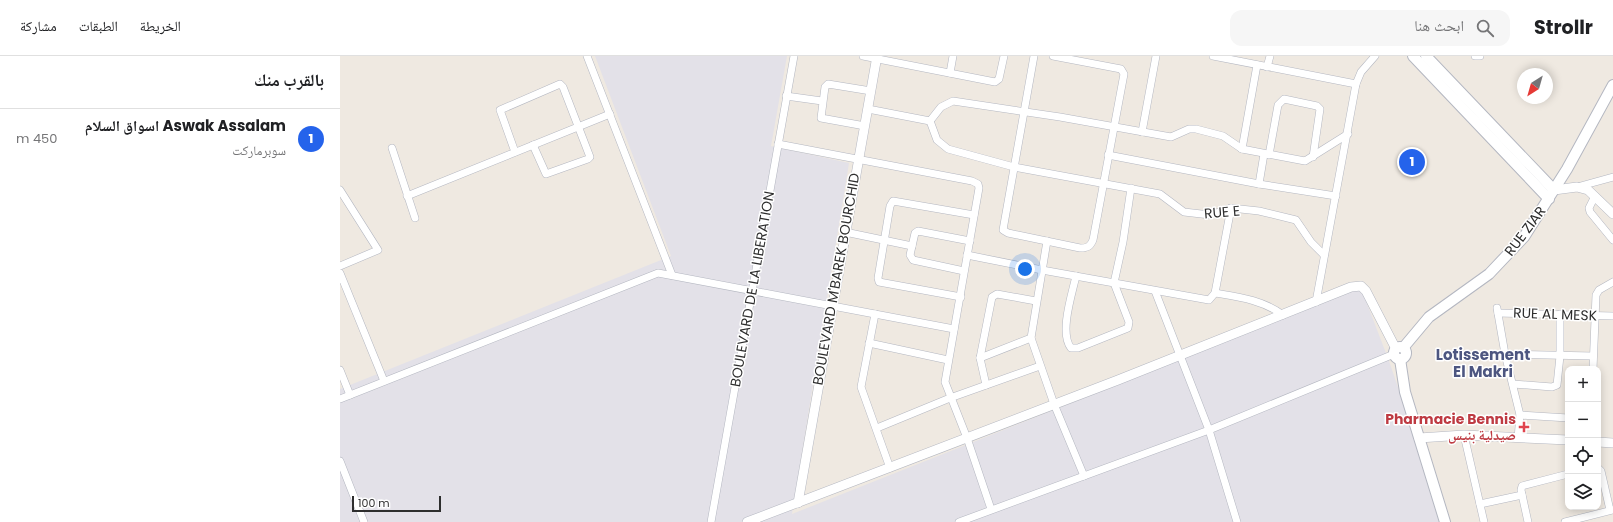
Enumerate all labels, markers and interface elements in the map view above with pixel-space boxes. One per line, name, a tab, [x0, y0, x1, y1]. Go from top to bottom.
search box	[1230, 10, 1510, 46]
text: Strollr	[1534, 14, 1593, 41]
text: ابحث هنا	[1414, 15, 1464, 36]
text: مشاركة	[20, 16, 57, 36]
text: الطبقات	[79, 16, 118, 36]
text: الخريطة	[140, 16, 181, 36]
icon: search	[1474, 17, 1496, 39]
text: بالقرب منك	[254, 68, 324, 92]
north arrow	[1517, 68, 1553, 104]
text: Aswak Assalam اسواق السلام	[85, 115, 286, 136]
text: 450 m	[16, 129, 57, 148]
text: 1	[309, 129, 313, 148]
text: سوبرماركت	[232, 141, 286, 160]
pin: 1	[1399, 147, 1425, 177]
street label: BOULEVARD M'BAREK BOURCHID	[807, 171, 865, 387]
street label: BOULEVARD DE LA LIBERATION	[725, 190, 779, 388]
street label: RUE E	[1203, 200, 1241, 224]
street label: RUE ZIAR	[1500, 202, 1550, 260]
your location	[1015, 259, 1035, 279]
street label: RUE AL MESK	[1513, 303, 1598, 325]
district label: Lotissement El Makri	[1436, 344, 1530, 382]
map controls	[1565, 366, 1601, 510]
button: +	[1565, 366, 1601, 402]
button: −	[1565, 402, 1601, 438]
place label: Pharmacie Bennis صيدلية بنيس	[1385, 409, 1516, 445]
marker: Pharmacie Bennis صيدلية بنيس	[1519, 422, 1529, 432]
button: locate	[1565, 438, 1601, 474]
button: layers	[1565, 474, 1601, 510]
scale bar	[352, 494, 441, 513]
text: 100 m	[358, 495, 390, 511]

